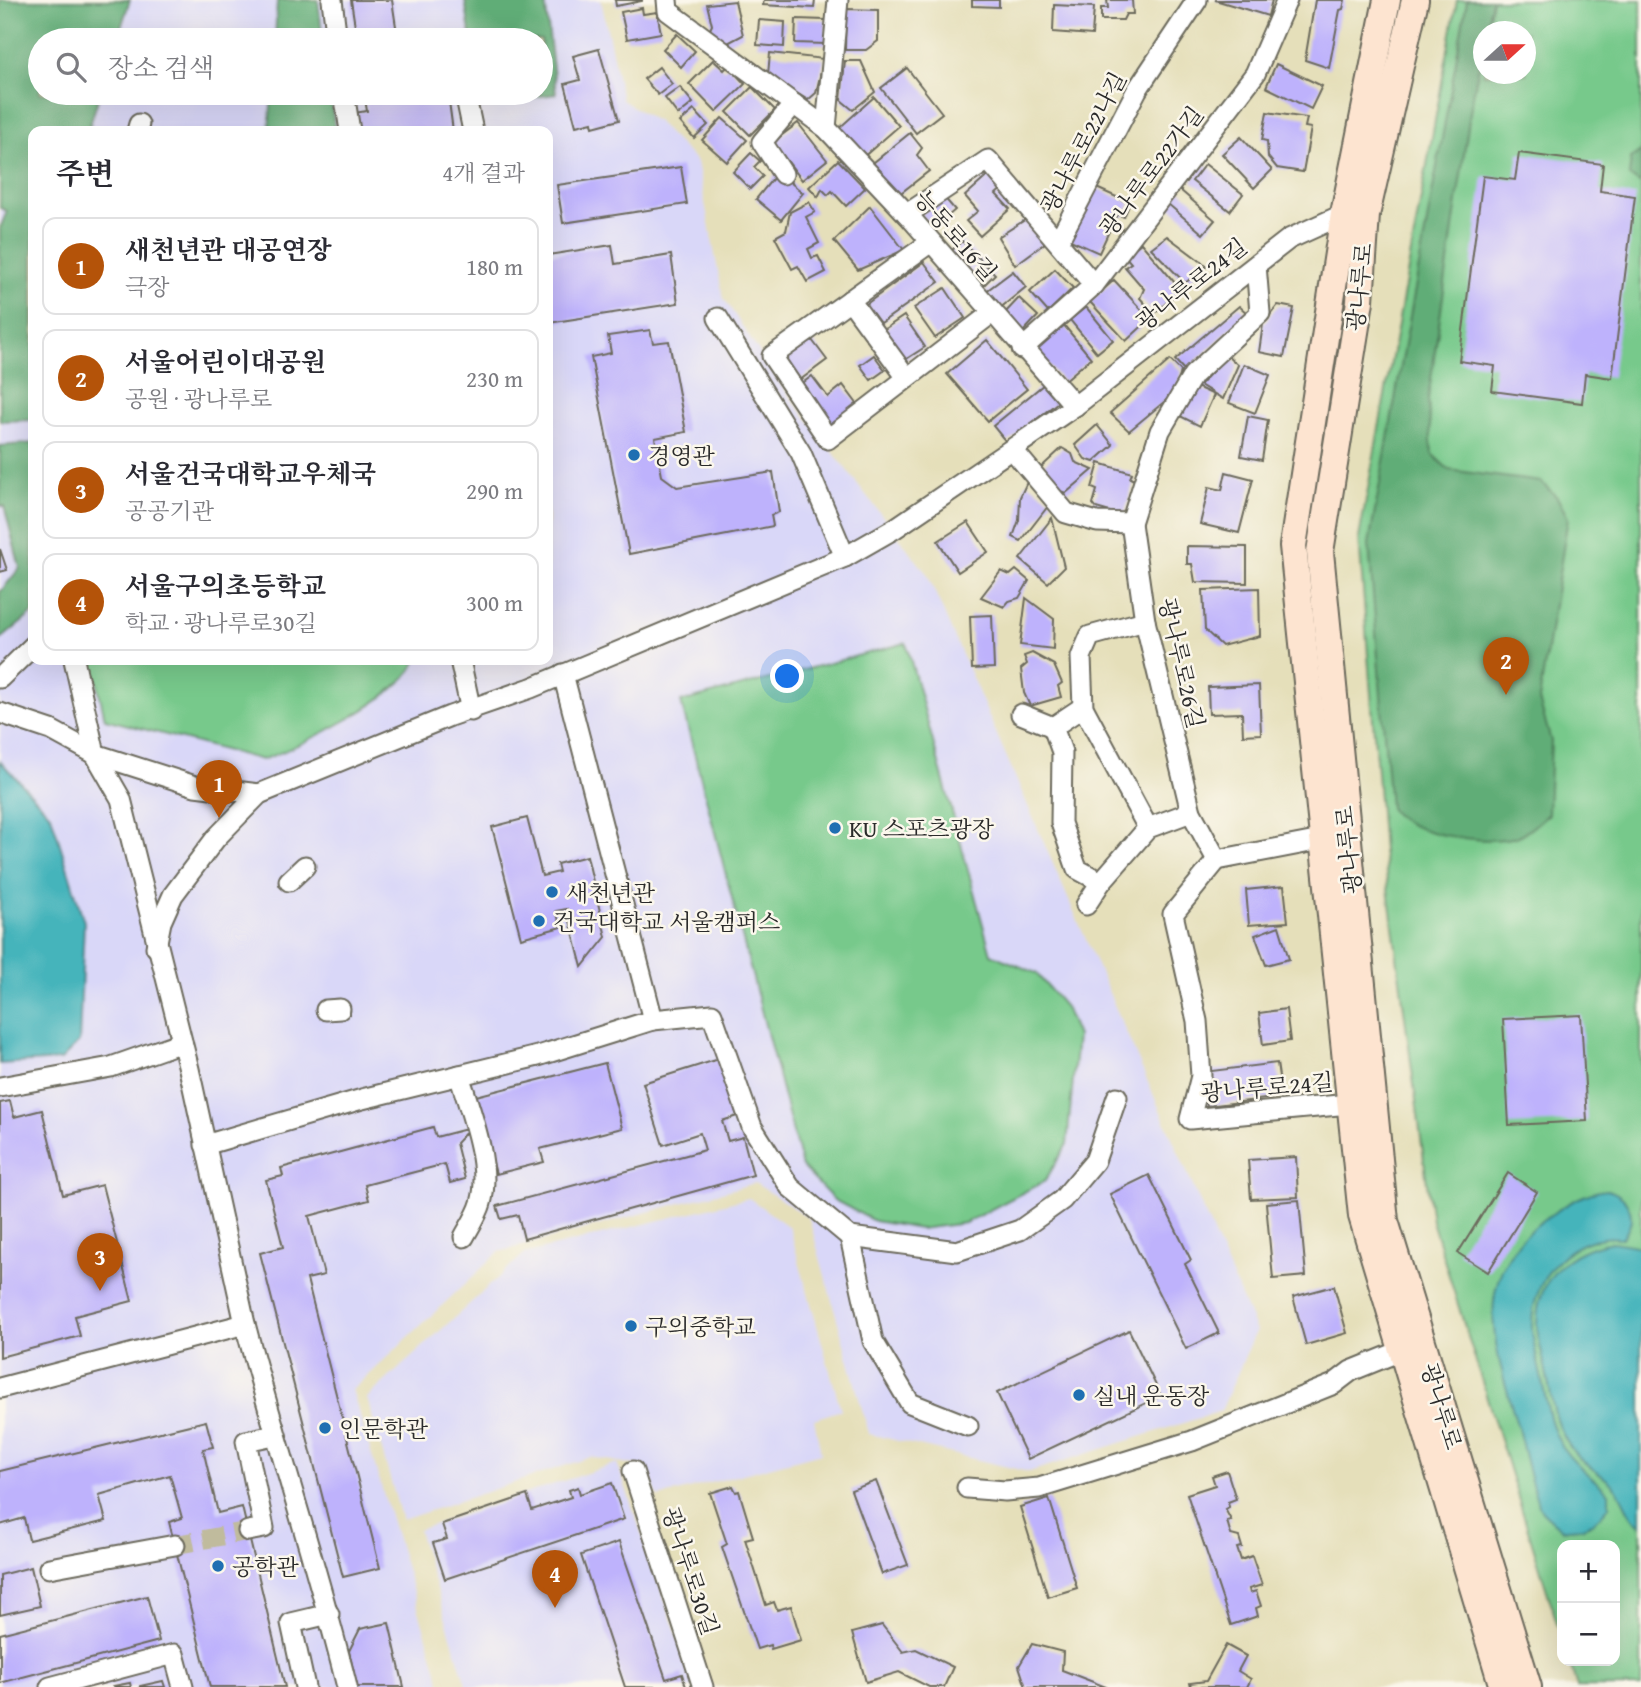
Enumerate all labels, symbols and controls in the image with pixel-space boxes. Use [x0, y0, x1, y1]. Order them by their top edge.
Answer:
north arrow [1473, 21, 1536, 84]
search box [28, 28, 553, 105]
icon: search [52, 48, 90, 86]
text: 장소 검색 [108, 48, 214, 87]
street label: 광나루로22나길 [1032, 66, 1134, 218]
street label: 광나루로22가길 [1091, 99, 1211, 243]
text: 주변 [56, 151, 114, 195]
text: 4개 결과 [442, 156, 525, 189]
street label: 능동로16길 [907, 182, 1005, 288]
text: 새천년관 대공연장 [125, 230, 332, 269]
street label: 광나루로24길 [1128, 230, 1254, 338]
street label: 광나루로 [1338, 241, 1380, 333]
text: 1 [75, 250, 87, 283]
text: 180 m [466, 250, 523, 283]
text: 극장 [125, 270, 169, 303]
text: 서울어린이대공원 [125, 342, 326, 381]
text: 2 [75, 362, 87, 395]
text: 230 m [466, 362, 523, 395]
text: 공원 · 광나루로 [125, 382, 272, 415]
place label: 경영관 [648, 439, 715, 472]
marker: 경영관 [626, 447, 642, 463]
text: 서울건국대학교우체국 [125, 454, 376, 493]
text: 3 [75, 474, 87, 507]
text: 290 m [466, 474, 523, 507]
text: 공공기관 [125, 494, 214, 527]
text: 서울구의초등학교 [125, 566, 326, 605]
text: 4 [75, 586, 87, 619]
text: 300 m [466, 586, 523, 619]
street label: 광나루로26길 [1151, 594, 1213, 732]
text: 학교 · 광나루로30길 [125, 606, 317, 639]
pin: 2 [1483, 637, 1529, 695]
your location [770, 659, 804, 693]
pin: 1 [196, 760, 242, 818]
street label: 광나루로 [1327, 804, 1369, 896]
place label: KU 스포츠광장 [849, 812, 995, 845]
marker: KU 스포츠광장 [827, 820, 843, 836]
place label: 새천년관 [566, 876, 656, 909]
marker: 새천년관 [544, 884, 560, 900]
place label: 건국대학교 서울캠퍼스 [553, 905, 780, 938]
marker: 건국대학교 서울캠퍼스 [531, 913, 547, 929]
street label: 광나루로24길 [1199, 1065, 1335, 1109]
pin: 3 [77, 1233, 123, 1291]
place label: 구의중학교 [645, 1310, 756, 1343]
marker: 구의중학교 [623, 1318, 639, 1334]
street label: 광나루로 [1413, 1359, 1471, 1453]
place label: 실내 운동장 [1093, 1379, 1210, 1412]
marker: 실내 운동장 [1071, 1387, 1087, 1403]
place label: 인문학관 [339, 1412, 429, 1445]
marker: 인문학관 [317, 1420, 333, 1436]
street label: 광나루로30길 [655, 1503, 727, 1639]
map controls [1557, 1540, 1620, 1666]
button: + [1557, 1540, 1620, 1603]
place label: 공학관 [232, 1550, 299, 1583]
pin: 4 [532, 1550, 578, 1608]
marker: 공학관 [210, 1558, 226, 1574]
button: − [1557, 1603, 1620, 1666]

